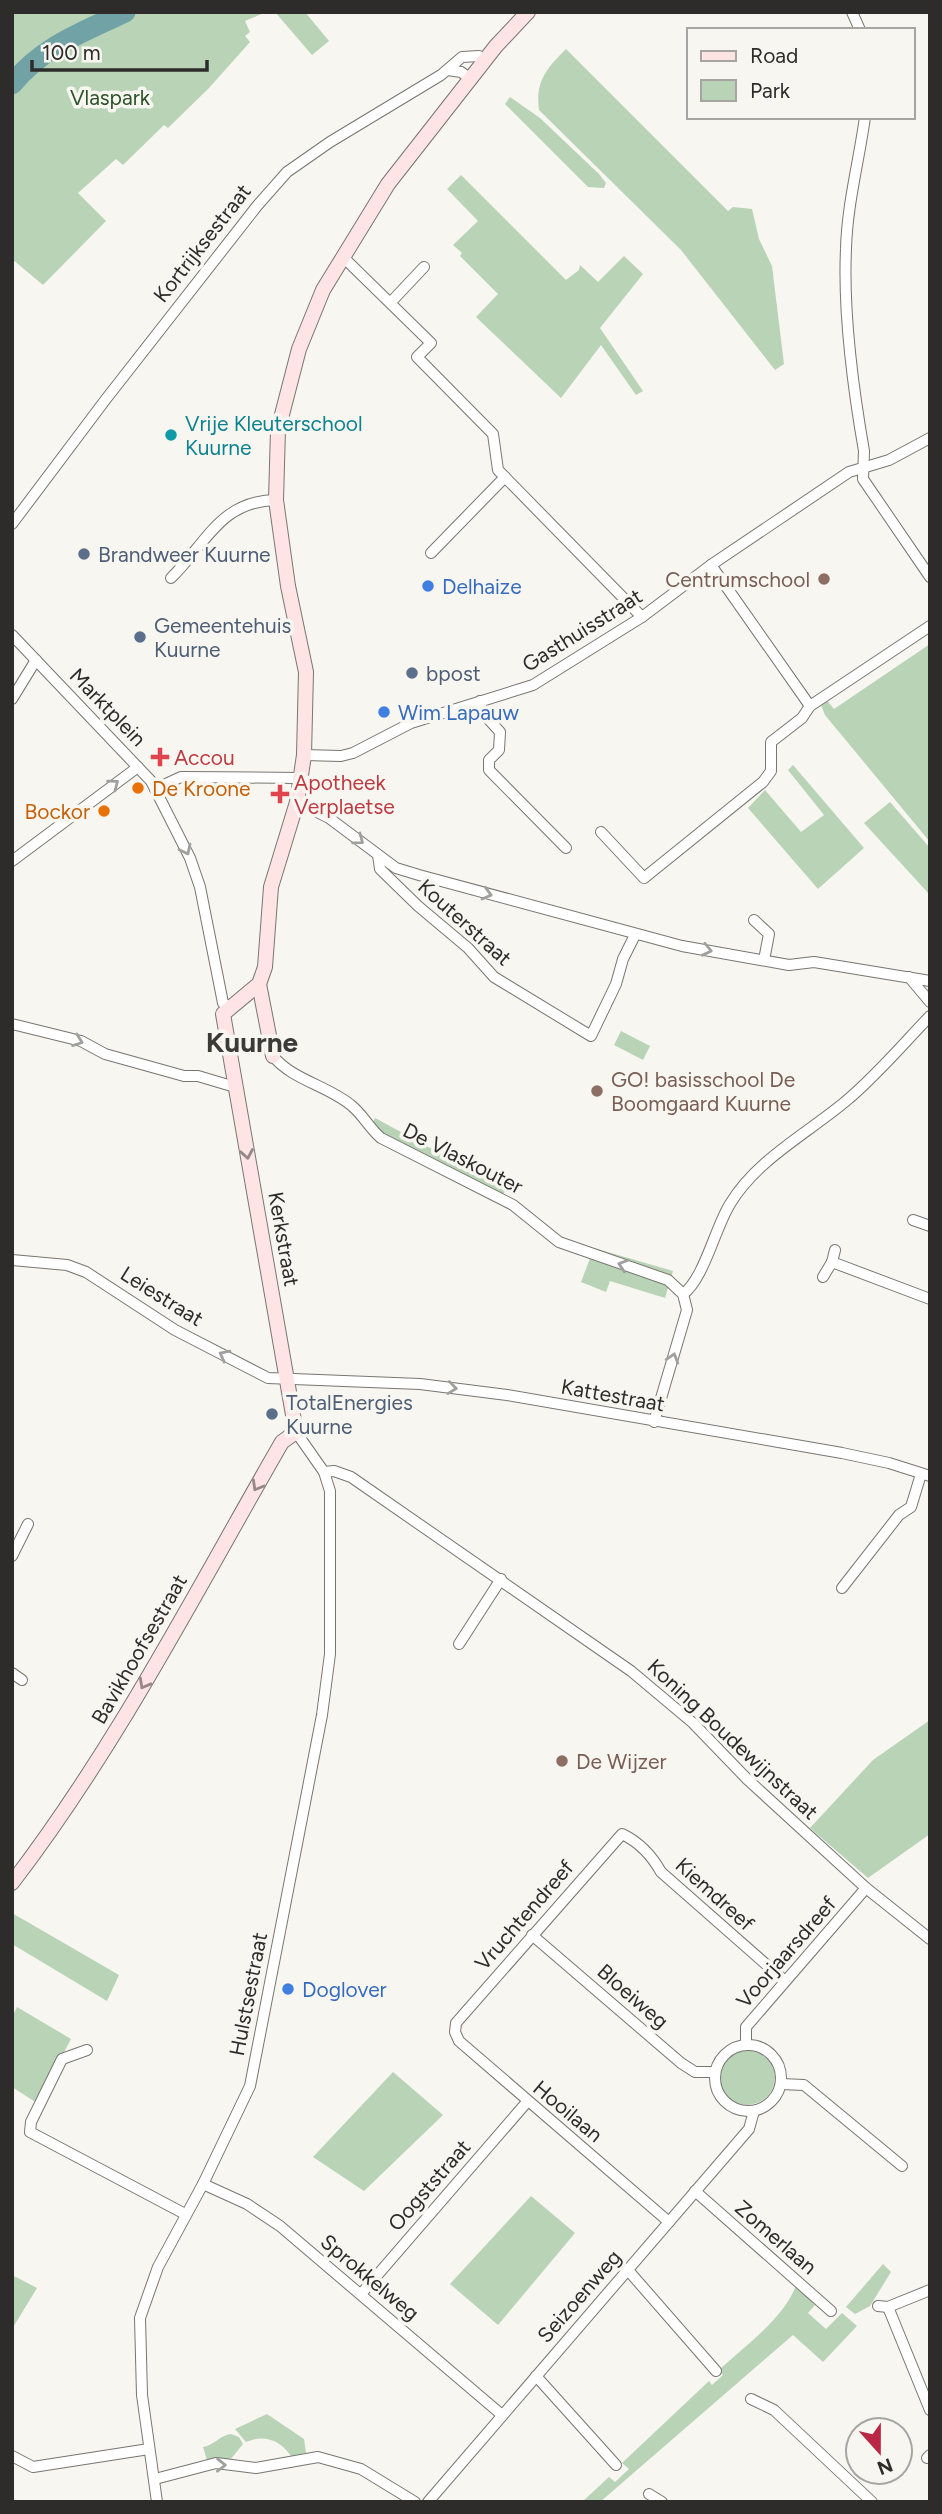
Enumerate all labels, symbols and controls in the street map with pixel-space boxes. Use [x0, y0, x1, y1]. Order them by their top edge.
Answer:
scale bar [32, 28, 206, 72]
legend [687, 28, 914, 119]
text: 100 m [42, 40, 101, 65]
text: Road [750, 43, 798, 68]
text: Park [750, 78, 791, 103]
park label: Vlaspark [70, 85, 151, 110]
street label: Kortrijksestraat [148, 179, 256, 307]
place label: Vrije Kleuterschool Kuurne [185, 411, 363, 460]
marker: Vrije Kleuterschool Kuurne [163, 427, 179, 443]
place label: Brandweer Kuurne [98, 542, 271, 567]
marker: Brandweer Kuurne [76, 546, 92, 562]
place label: Centrumschool [665, 567, 810, 592]
marker: Centrumschool [816, 571, 832, 587]
place label: Delhaize [442, 574, 522, 599]
marker: Delhaize [420, 578, 436, 594]
street label: Gasthuisstraat [517, 583, 647, 677]
place label: Gemeentehuis Kuurne [154, 613, 291, 662]
marker: Gemeentehuis Kuurne [132, 629, 148, 645]
place label: bpost [426, 661, 481, 686]
street label: Marktplein [65, 663, 151, 751]
marker: bpost [404, 665, 420, 681]
place label: Wim Lapauw [398, 700, 520, 725]
marker: Wim Lapauw [376, 704, 392, 720]
place label: Accou [174, 745, 235, 770]
marker: Accou [152, 749, 168, 765]
place label: Apotheek Verplaetse [294, 770, 395, 819]
place label: De Kroone [152, 776, 251, 801]
one-way arrow [106, 780, 118, 792]
marker: De Kroone [130, 780, 146, 796]
marker: Apotheek Verplaetse [272, 786, 288, 802]
place label: Bockor [24, 799, 90, 824]
marker: Bockor [96, 803, 112, 819]
one-way arrow [351, 832, 363, 844]
one-way arrow [178, 843, 192, 855]
street label: Kouterstraat [413, 874, 517, 971]
one-way arrow [481, 885, 493, 900]
one-way arrow [701, 941, 713, 956]
district label: Kuurne [206, 1025, 298, 1059]
one-way arrow [71, 1033, 83, 1047]
place label: GO! basisschool De Boomgaard Kuurne [611, 1067, 795, 1116]
marker: GO! basisschool De Boomgaard Kuurne [589, 1083, 605, 1099]
street label: De Vlaskouter [399, 1117, 527, 1199]
one-way arrow [239, 1148, 254, 1160]
street label: Kerkstraat [263, 1190, 305, 1288]
one-way arrow [617, 1259, 629, 1273]
street label: Leiestraat [116, 1261, 208, 1331]
one-way arrow [219, 1349, 231, 1363]
one-way arrow [665, 1352, 680, 1364]
street label: Kattestraat [559, 1374, 667, 1416]
one-way arrow [446, 1381, 458, 1396]
place label: TotalEnergies Kuurne [286, 1390, 413, 1439]
marker: TotalEnergies Kuurne [264, 1406, 280, 1422]
one-way arrow [252, 1479, 265, 1492]
street label: Bavikhoofsestraat [86, 1570, 192, 1728]
street label: Koning Boudewijnstraat [643, 1654, 823, 1824]
one-way arrow [139, 1676, 152, 1689]
place label: De Wijzer [576, 1749, 667, 1774]
marker: De Wijzer [554, 1753, 570, 1769]
street label: Kiemdreef [671, 1852, 760, 1936]
street label: Vruchtendreef [469, 1855, 579, 1975]
street label: Voorjaarsdreef [731, 1891, 841, 2013]
street label: Hulstsestraat [224, 1930, 272, 2058]
street label: Bloeiweg [592, 1958, 674, 2034]
place label: Doglover [302, 1977, 387, 2002]
marker: Doglover [280, 1981, 296, 1997]
street label: Hooilaan [528, 2075, 608, 2147]
street label: Oogststraat [383, 2134, 475, 2236]
street label: Zomerlaan [730, 2195, 822, 2279]
street label: Sprokkelweg [316, 2229, 424, 2325]
street label: Seizoenweg [532, 2244, 626, 2348]
north arrow [844, 2416, 914, 2486]
text: N [874, 2453, 896, 2480]
one-way arrow [216, 2457, 227, 2473]

